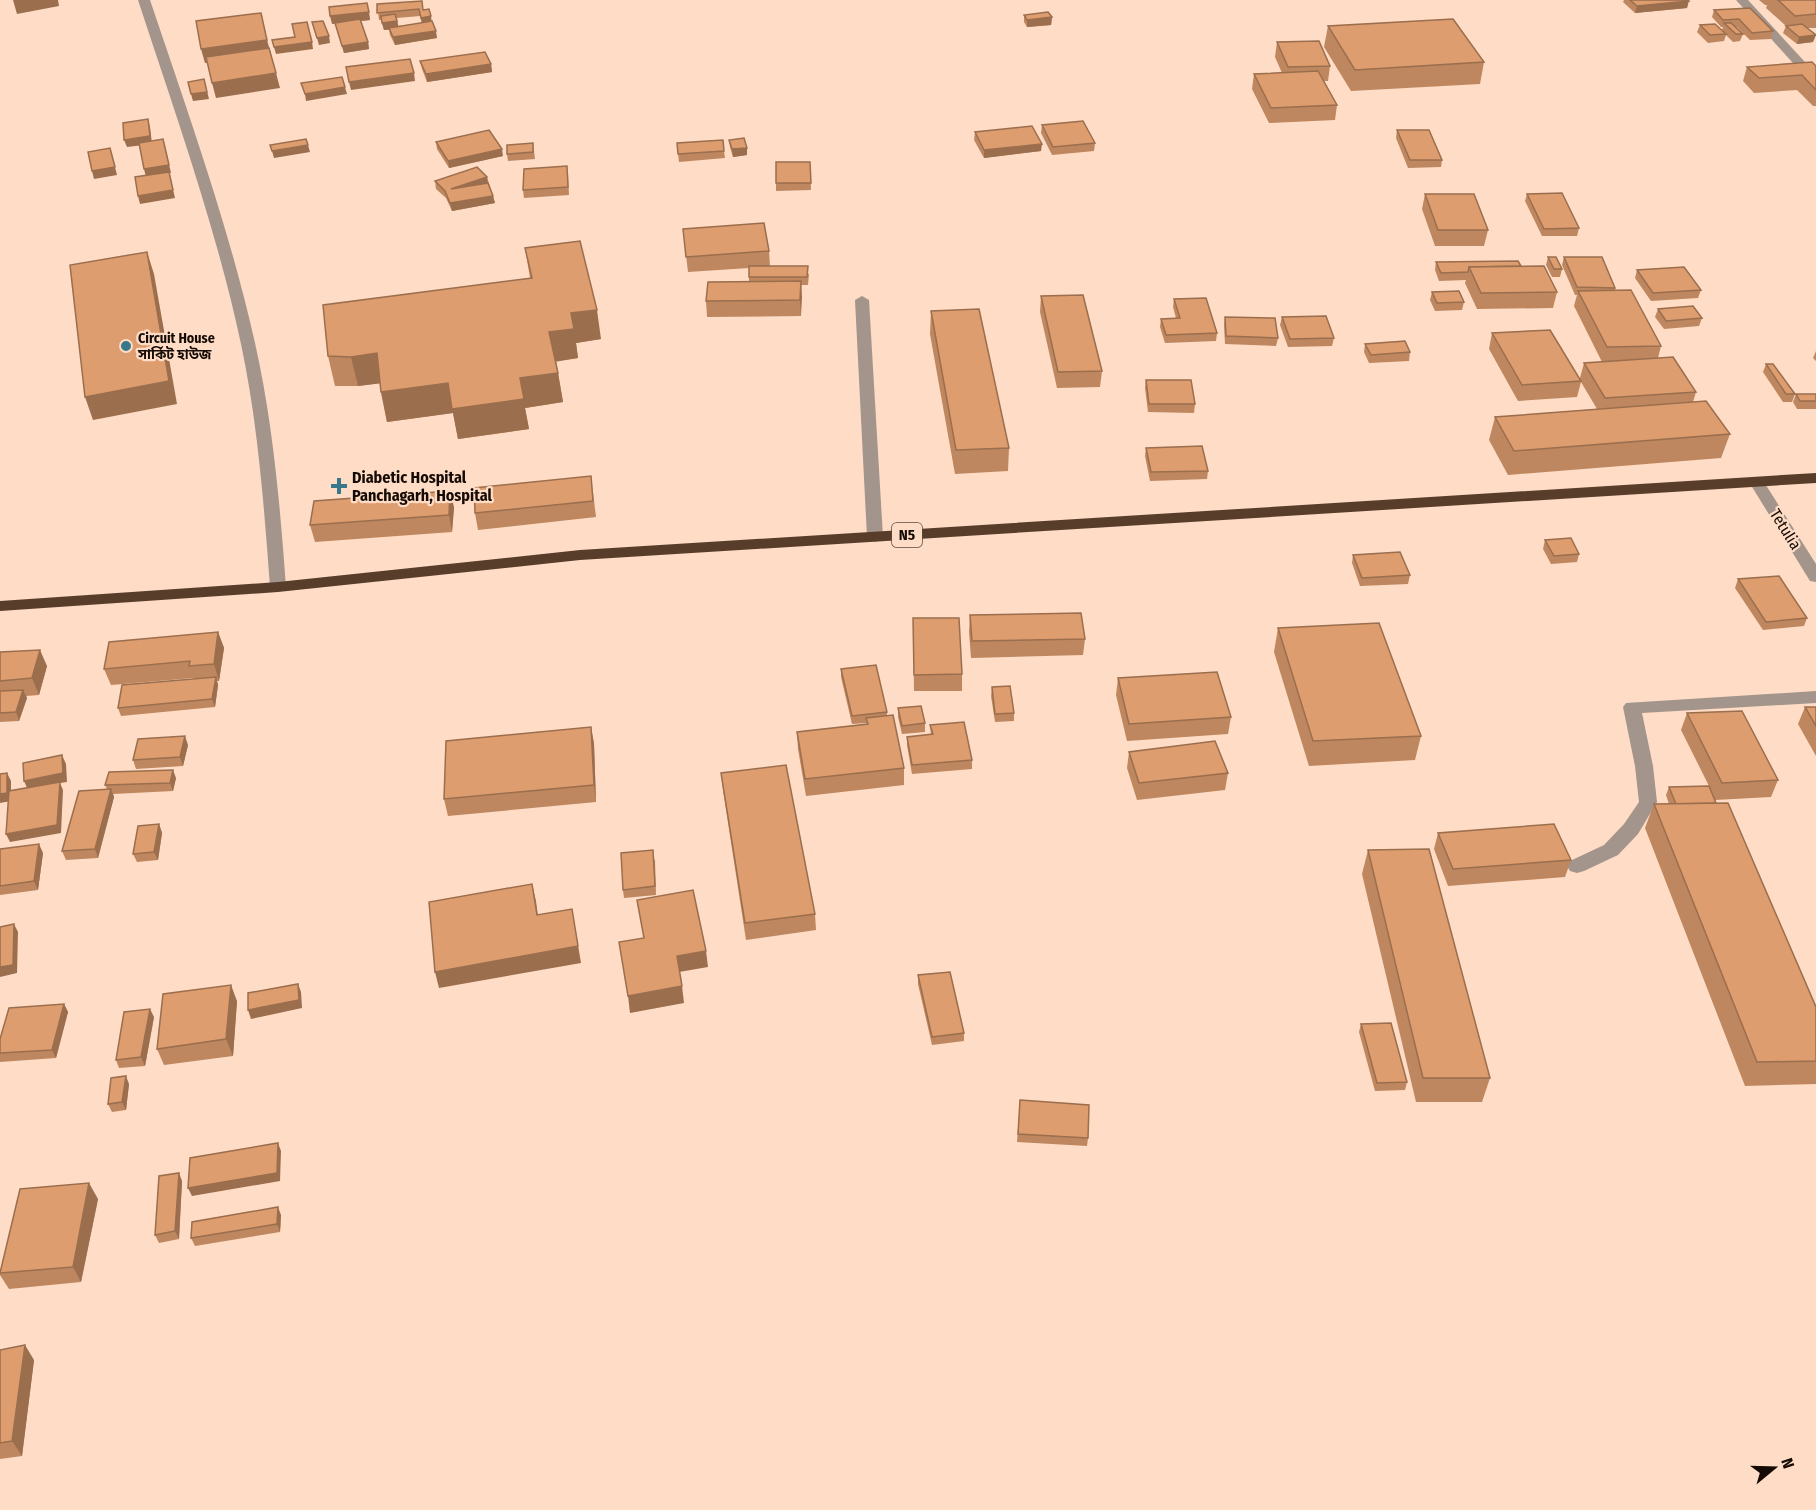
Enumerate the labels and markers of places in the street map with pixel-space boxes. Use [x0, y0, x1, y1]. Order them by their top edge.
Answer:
place label: Circuit House সার্কিট হাউজ [137, 330, 215, 363]
marker: Circuit House সার্কিট হাউজ [119, 339, 133, 353]
place label: Diabetic Hospital Panchagarh, Hospital [352, 468, 492, 505]
marker: Diabetic Hospital Panchagarh, Hospital [330, 477, 348, 495]

